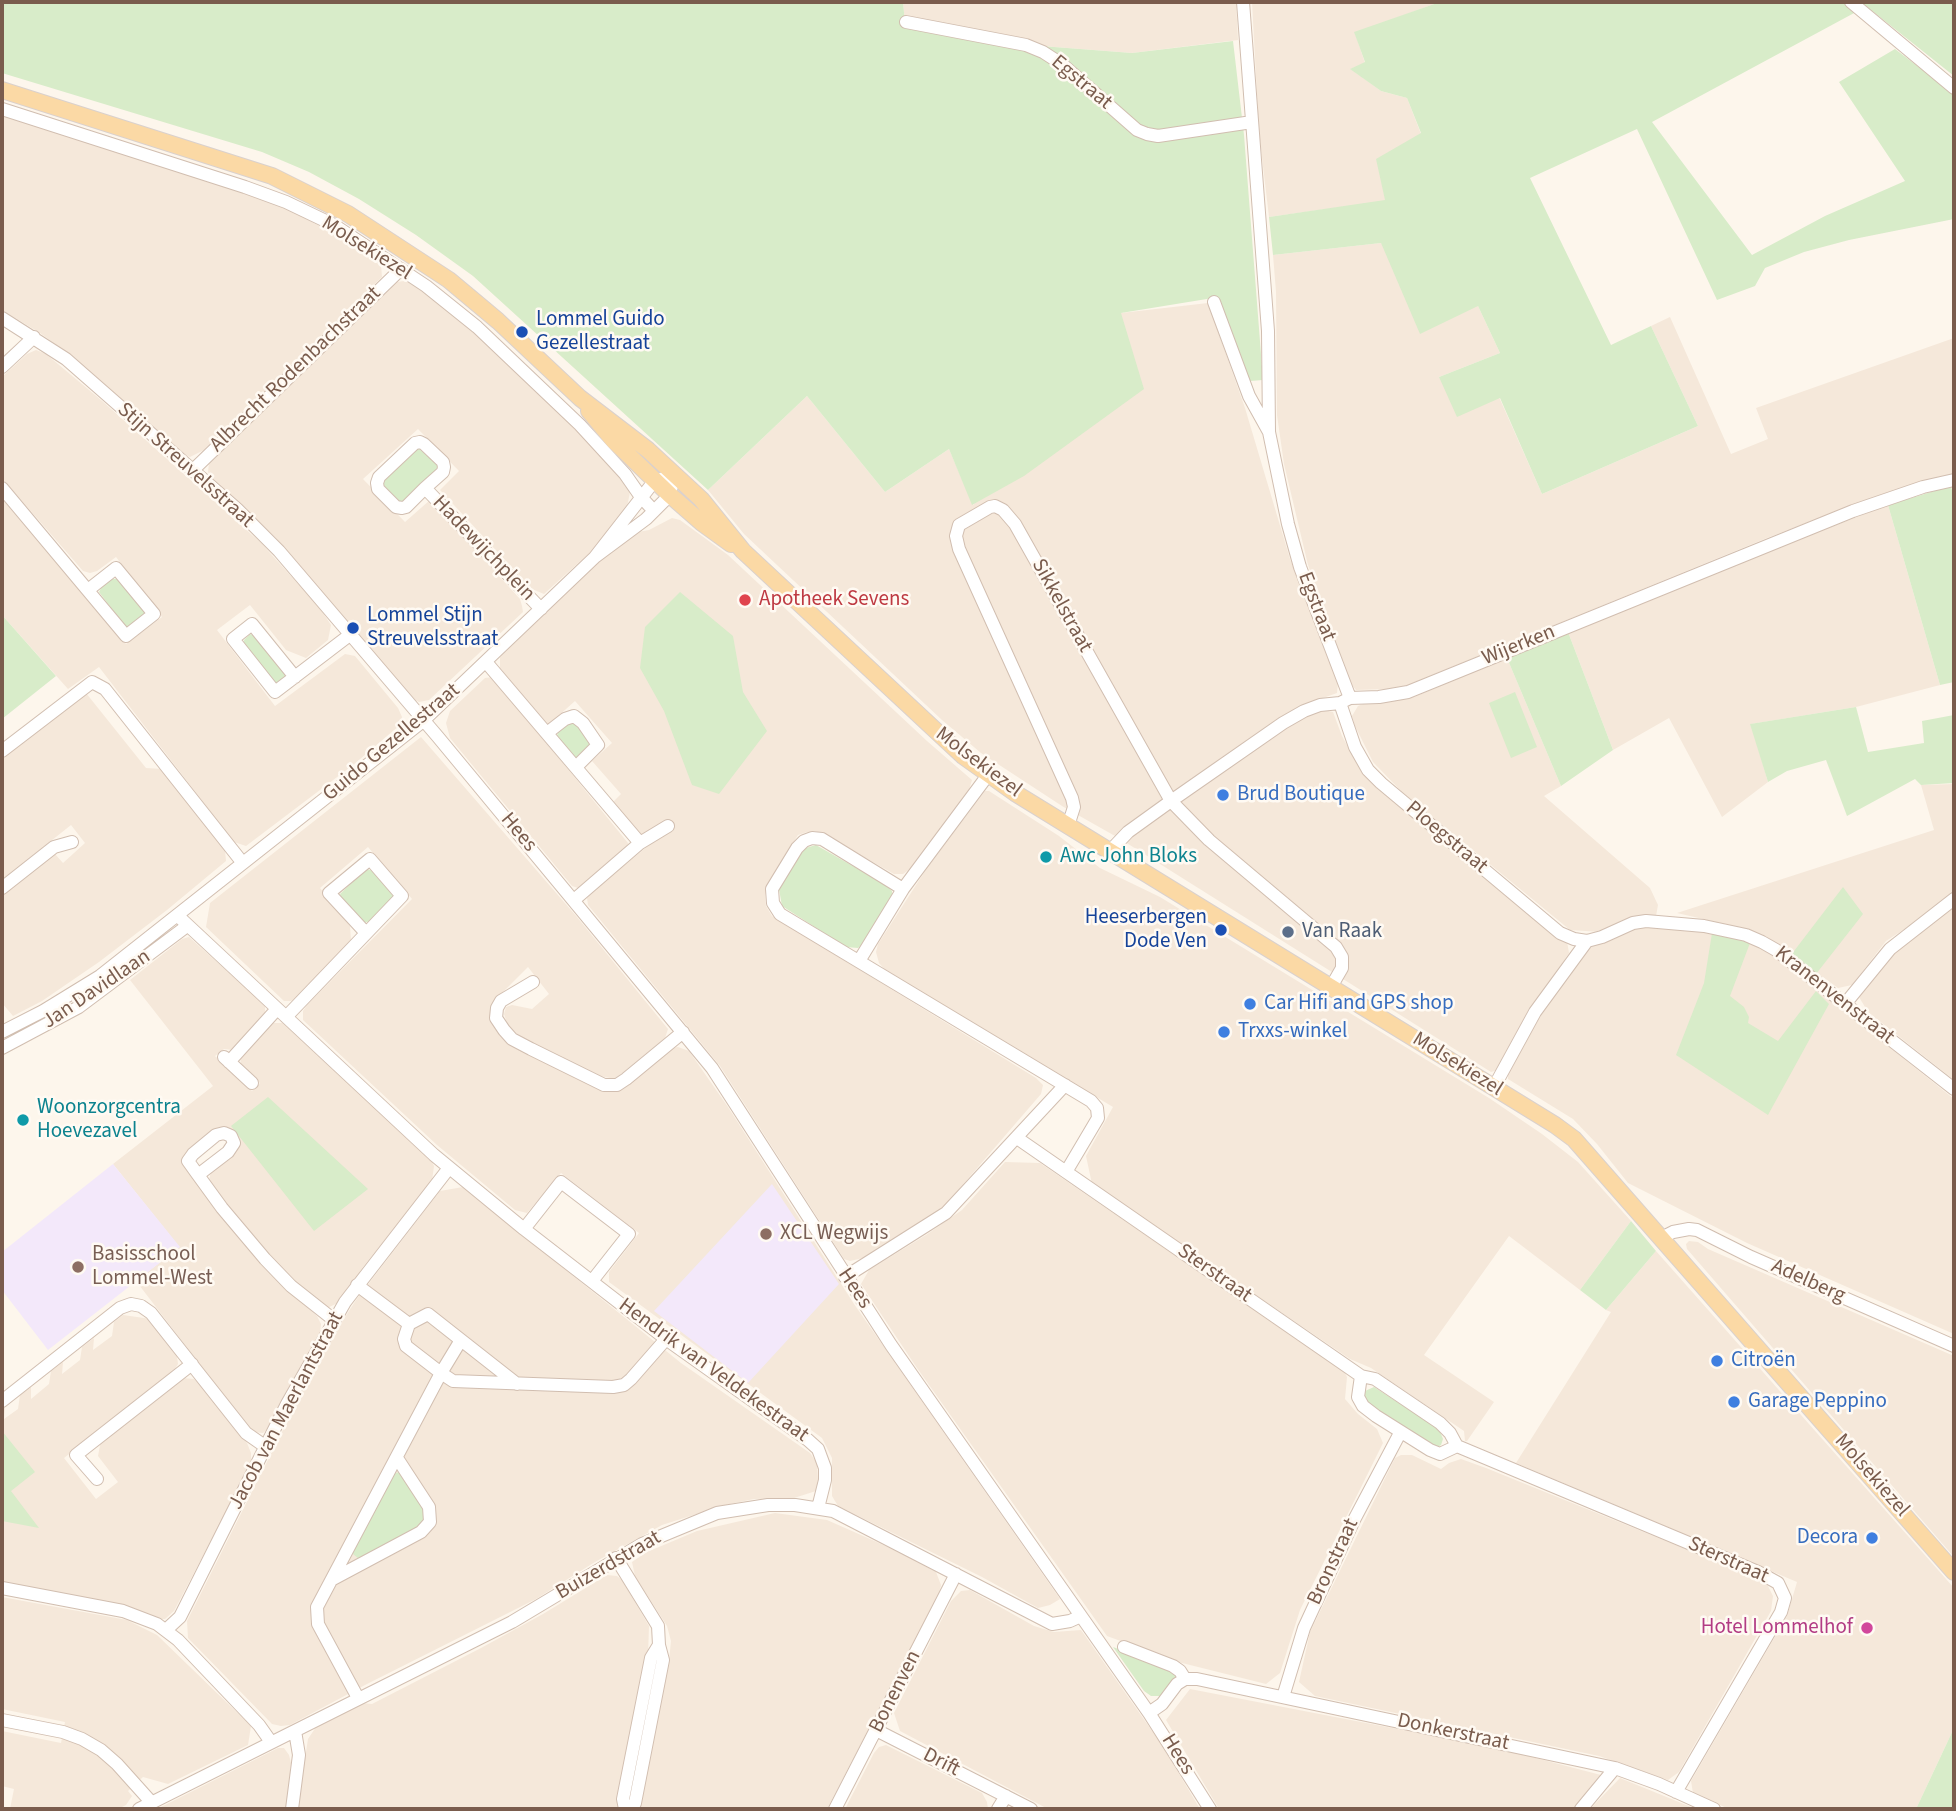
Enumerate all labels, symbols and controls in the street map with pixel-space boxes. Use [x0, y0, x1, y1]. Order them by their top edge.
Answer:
street label: Egstraat [1045, 50, 1117, 116]
street label: Molsekiezel [316, 211, 416, 287]
street label: Albrecht Rodenbachstraat [205, 282, 387, 458]
place label: Lommel Guido Gezellestraat [536, 307, 665, 357]
marker: Lommel Guido Gezellestraat [514, 324, 530, 340]
street label: Stijn Streuvelsstraat [111, 398, 259, 534]
street label: Hadewijchplein [426, 491, 540, 607]
street label: Sikkelstraat [1025, 555, 1097, 657]
street label: Egstraat [1291, 569, 1341, 645]
place label: Apotheek Sevens [759, 587, 909, 613]
marker: Apotheek Sevens [737, 592, 753, 608]
place label: Lommel Stijn Streuvelsstraat [367, 603, 498, 653]
marker: Lommel Stijn Streuvelsstraat [345, 620, 361, 636]
street label: Wijerken [1479, 620, 1559, 672]
street label: Guido Gezellestraat [319, 678, 465, 808]
street label: Molsekiezel [930, 722, 1026, 804]
place label: Brud Boutique [1237, 782, 1365, 808]
marker: Brud Boutique [1215, 787, 1231, 803]
street label: Ploegstraat [1400, 796, 1492, 880]
street label: Hees [494, 808, 542, 858]
place label: Awc John Bloks [1060, 844, 1197, 870]
marker: Awc John Bloks [1038, 849, 1054, 865]
place label: Heeserbergen Dode Ven [1085, 905, 1207, 955]
place label: Van Raak [1302, 919, 1382, 945]
marker: Heeserbergen Dode Ven [1213, 922, 1229, 938]
marker: Van Raak [1280, 924, 1296, 940]
street label: Kranenvenstraat [1769, 941, 1899, 1051]
street label: Jan Davidlaan [38, 945, 156, 1035]
place label: Car Hifi and GPS shop [1264, 991, 1454, 1017]
marker: Car Hifi and GPS shop [1242, 996, 1258, 1012]
place label: Trxxs-winkel [1238, 1019, 1347, 1045]
marker: Trxxs-winkel [1216, 1024, 1232, 1040]
street label: Molsekiezel [1407, 1027, 1507, 1103]
place label: Woonzorgcentra Hoevezavel [37, 1095, 181, 1145]
marker: Woonzorgcentra Hoevezavel [15, 1112, 31, 1128]
place label: XCL Wegwijs [780, 1221, 888, 1247]
marker: XCL Wegwijs [758, 1226, 774, 1242]
street label: Sterstraat [1172, 1239, 1256, 1309]
place label: Basisschool Lommel-West [92, 1242, 213, 1292]
street label: Adelberg [1767, 1255, 1849, 1309]
marker: Basisschool Lommel-West [70, 1259, 86, 1275]
street label: Hees [831, 1264, 877, 1314]
street label: Hendrik van Veldekestraat [613, 1294, 813, 1448]
street label: Jacob van Maerlantstraat [224, 1308, 350, 1514]
place label: Citroën [1731, 1348, 1796, 1374]
marker: Citroën [1709, 1353, 1725, 1369]
place label: Garage Peppino [1748, 1389, 1887, 1415]
marker: Garage Peppino [1726, 1394, 1742, 1410]
street label: Molsekiezel [1828, 1429, 1914, 1523]
street label: Bronstraat [1303, 1515, 1365, 1609]
place label: Decora [1797, 1525, 1858, 1551]
street label: Buizerdstraat [552, 1526, 666, 1606]
marker: Decora [1864, 1530, 1880, 1546]
street label: Sterstraat [1684, 1532, 1772, 1590]
place label: Hotel Lommelhof [1701, 1615, 1853, 1641]
marker: Hotel Lommelhof [1859, 1620, 1875, 1636]
street label: Bonenven [865, 1647, 927, 1737]
street label: Donkerstraat [1395, 1709, 1511, 1757]
street label: Hees [1155, 1730, 1199, 1780]
street label: Drift [918, 1743, 964, 1783]

